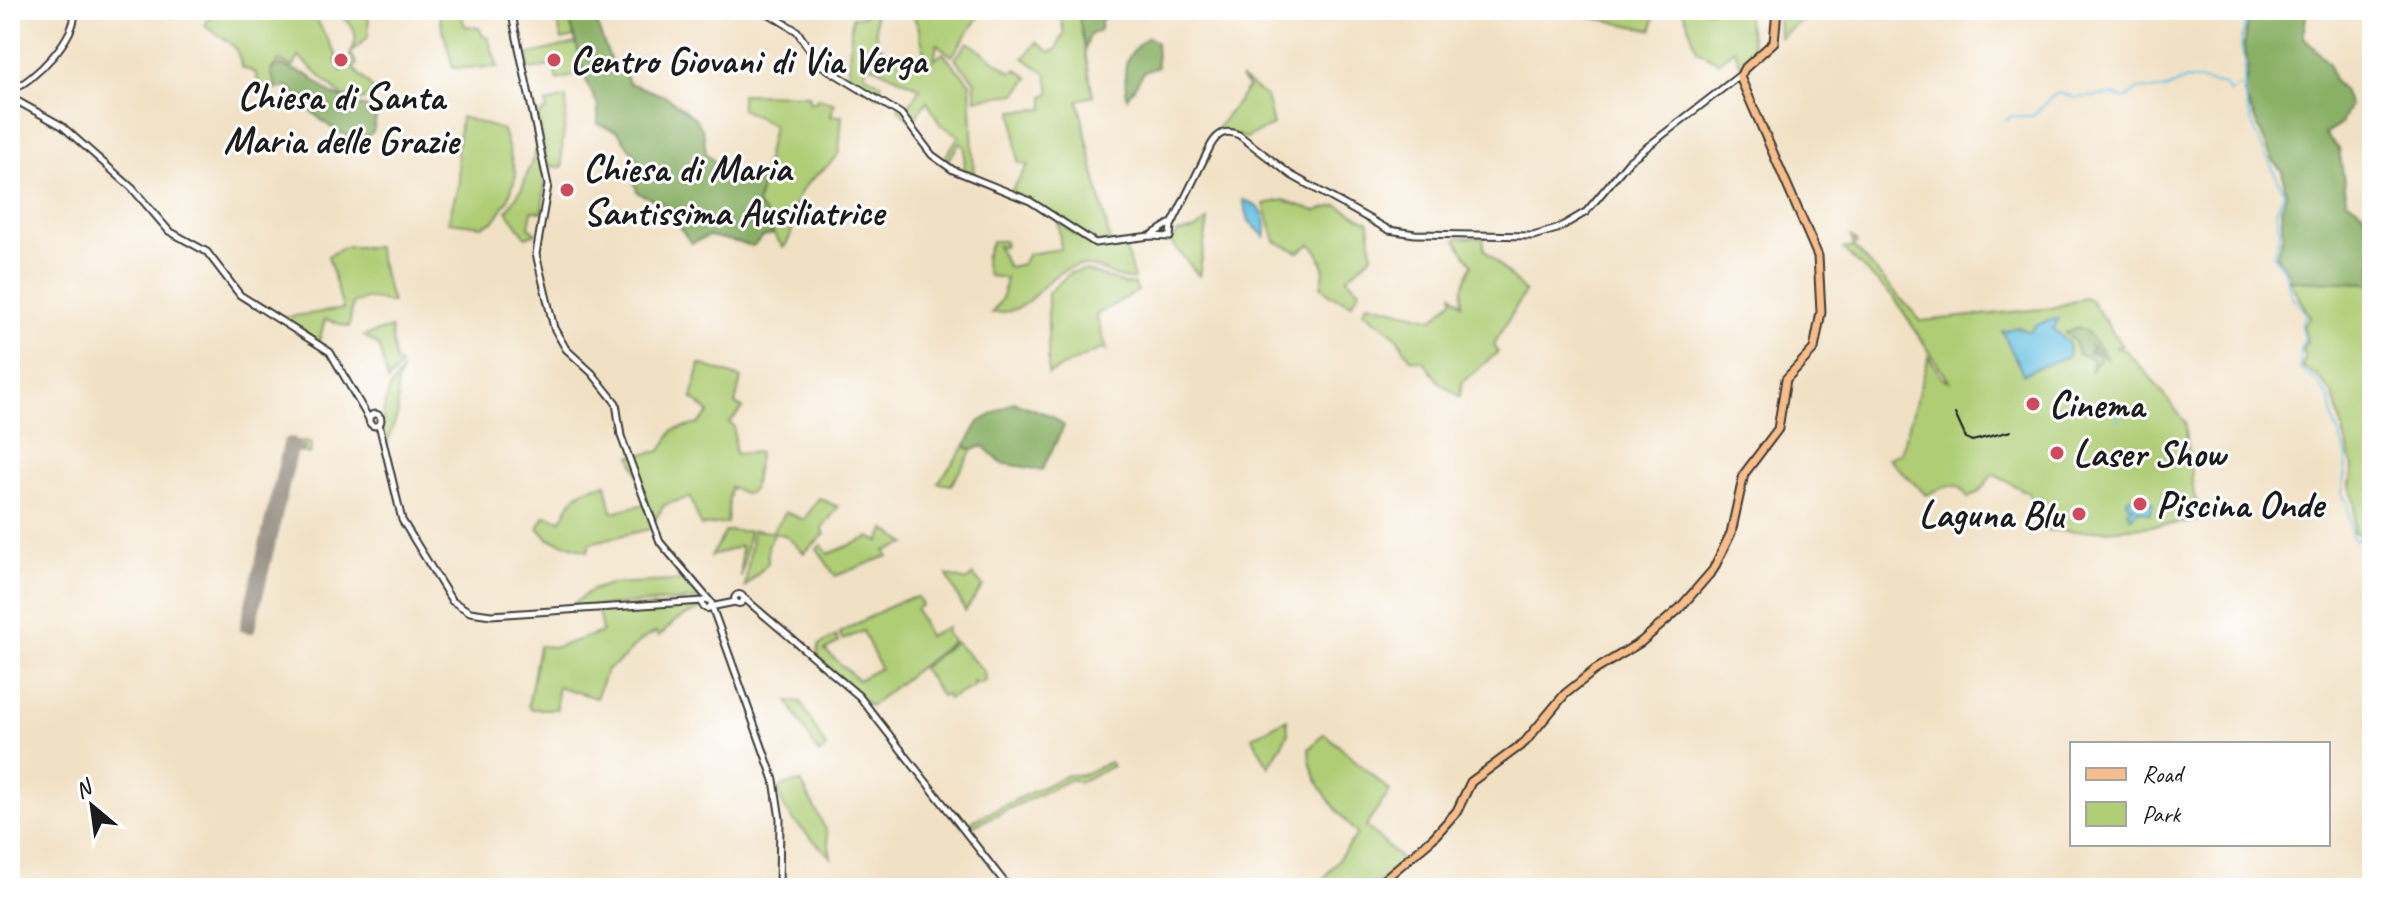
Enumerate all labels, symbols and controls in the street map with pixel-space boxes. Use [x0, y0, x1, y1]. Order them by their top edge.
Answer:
place label: Centro Giovani di Via Verga [570, 37, 930, 84]
marker: Chiesa di Santa Maria delle Grazie [332, 51, 350, 69]
marker: Centro Giovani di Via Verga [545, 51, 563, 69]
place label: Chiesa di Santa Maria delle Grazie [224, 73, 462, 164]
place label: Chiesa di Maria Santissima Ausiliatrice [583, 145, 887, 236]
marker: Chiesa di Maria Santissima Ausiliatrice [558, 181, 576, 199]
place label: Cinema [2049, 381, 2147, 428]
marker: Cinema [2024, 395, 2042, 413]
place label: Laser Show [2073, 430, 2228, 477]
marker: Laser Show [2048, 444, 2066, 462]
place label: Piscina Onde [2156, 481, 2327, 528]
place label: Laguna Blu [1919, 491, 2066, 538]
marker: Piscina Onde [2131, 495, 2149, 513]
marker: Laguna Blu [2070, 505, 2088, 523]
legend [2070, 742, 2330, 846]
text: Road [2142, 759, 2186, 789]
north arrow [52, 766, 132, 846]
text: N [70, 772, 98, 805]
text: Park [2142, 799, 2182, 829]

